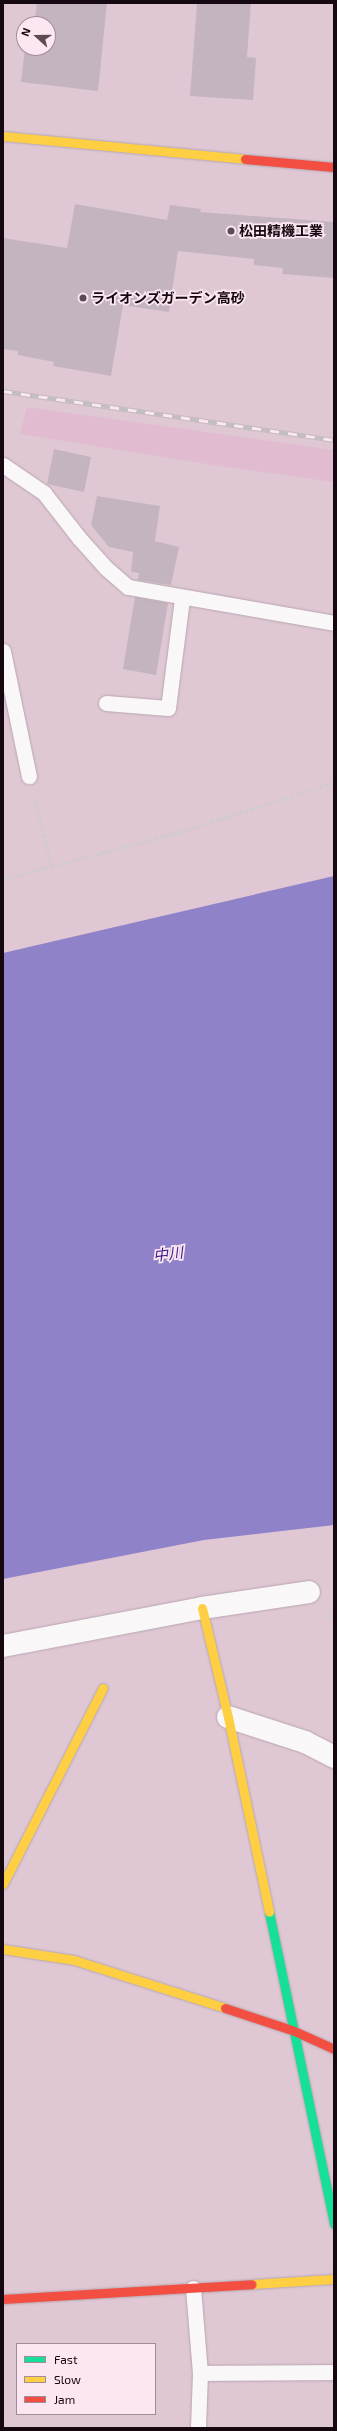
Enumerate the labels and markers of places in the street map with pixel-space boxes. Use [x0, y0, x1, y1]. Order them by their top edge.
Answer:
place label: 松田精機工業 [239, 223, 323, 239]
marker: 松田精機工業 [226, 226, 236, 236]
place label: ライオンズガーデン高砂 [91, 290, 245, 306]
marker: ライオンズガーデン高砂 [78, 293, 88, 303]

